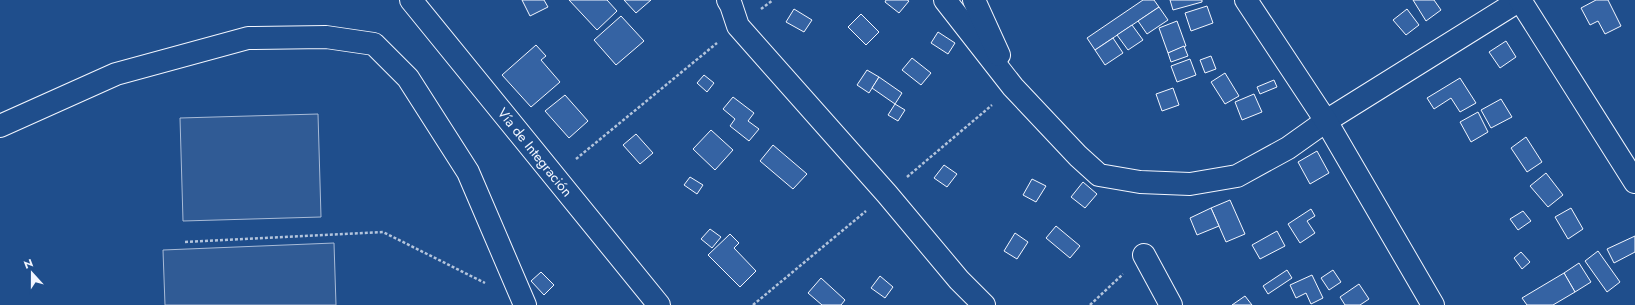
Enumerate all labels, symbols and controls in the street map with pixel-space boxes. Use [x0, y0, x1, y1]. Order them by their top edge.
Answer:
street label: Vía de Integración [493, 103, 577, 201]
north arrow [12, 253, 52, 293]
text: N [21, 255, 35, 273]

